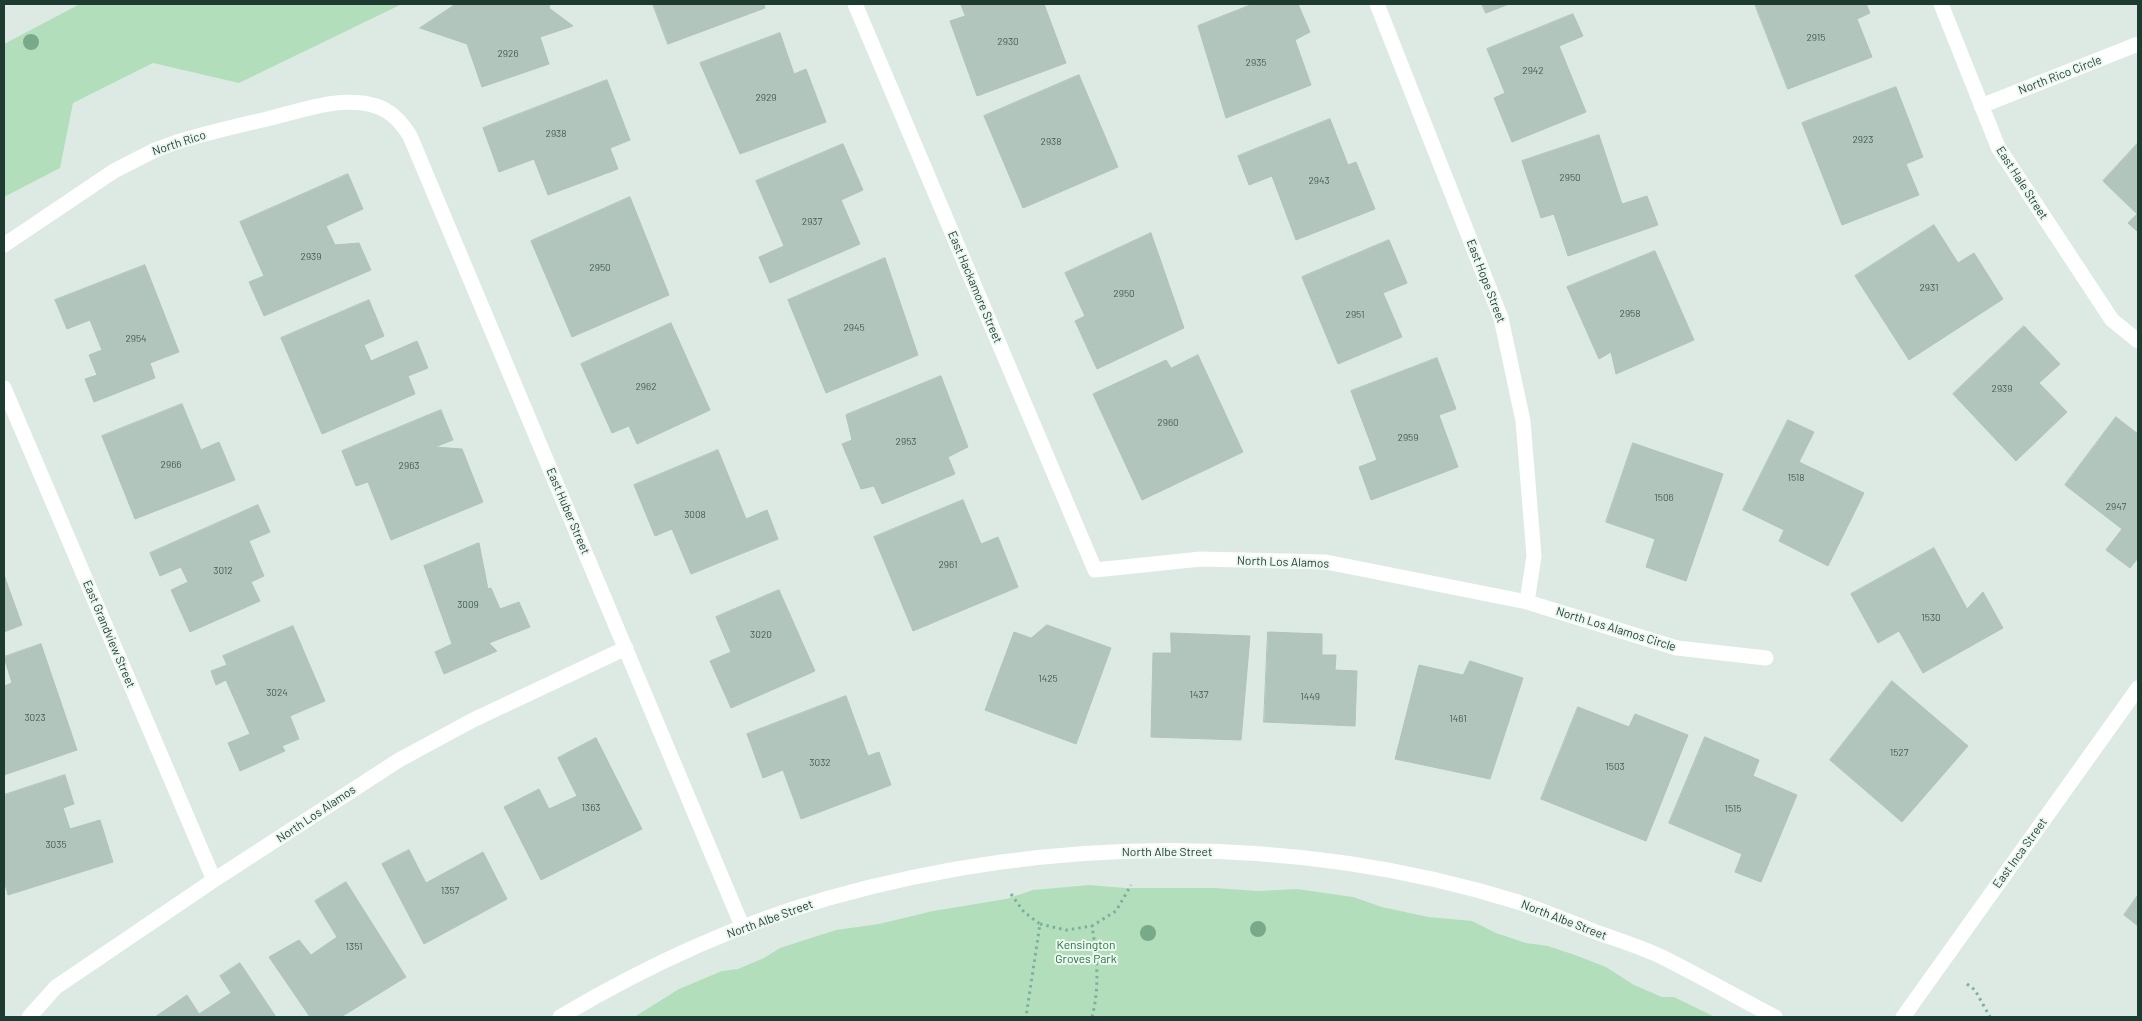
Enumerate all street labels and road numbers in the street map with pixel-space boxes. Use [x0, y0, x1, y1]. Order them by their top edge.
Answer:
street label: North Rico Circle [2016, 53, 2104, 97]
street label: North Rico [150, 128, 208, 158]
street label: East Hale Street [1993, 144, 2051, 222]
street label: East Hackamore Street [945, 229, 1005, 345]
street label: East Hope Street [1463, 237, 1509, 325]
street label: East Huber Street [543, 466, 593, 556]
street label: North Los Alamos [1237, 553, 1329, 571]
street label: East Grandview Street [80, 578, 138, 690]
street label: North Los Alamos Circle [1554, 604, 1678, 654]
street label: North Los Alamos [274, 782, 358, 846]
street label: East Inca Street [1990, 815, 2050, 891]
street label: North Albe Street [1122, 845, 1212, 859]
street label: North Albe Street [725, 897, 815, 941]
street label: North Albe Street [1519, 897, 1609, 943]

